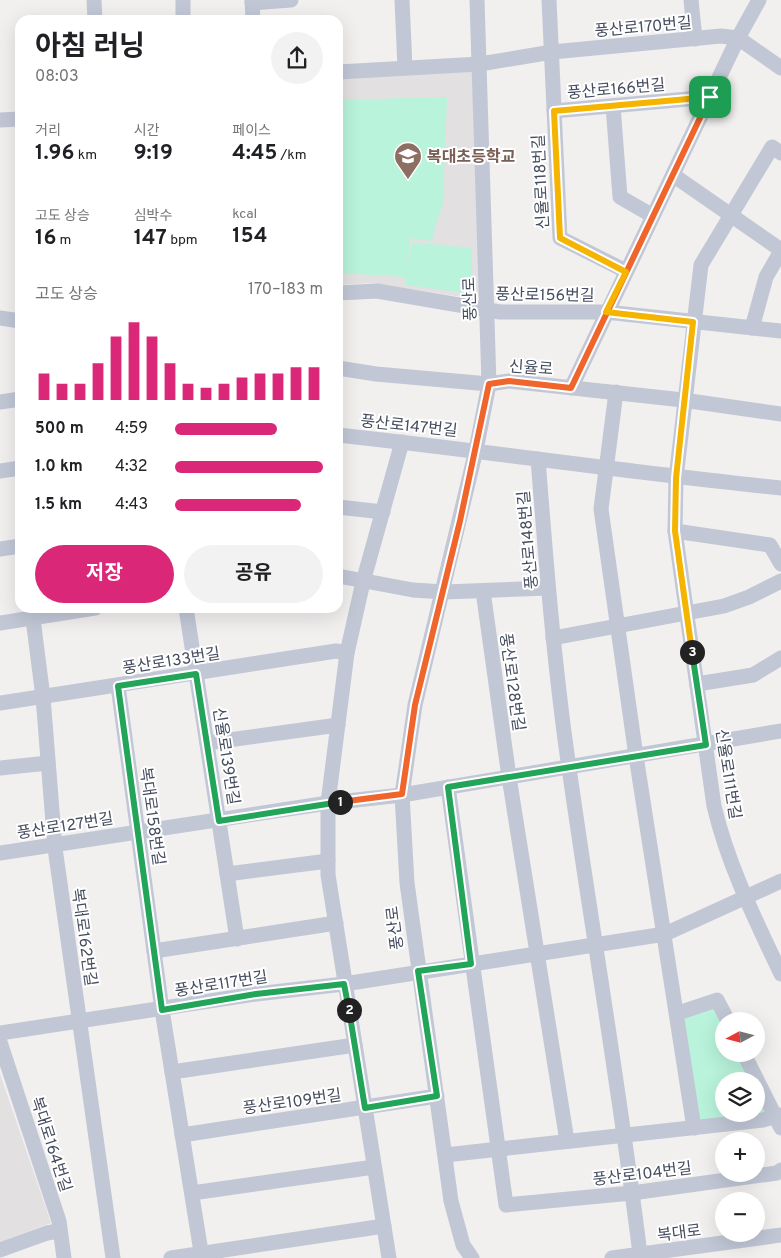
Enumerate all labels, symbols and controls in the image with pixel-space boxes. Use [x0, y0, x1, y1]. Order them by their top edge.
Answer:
street label: 풍산로170번길 [594, 14, 693, 42]
text: 아침 러닝 [35, 30, 145, 66]
button: share [271, 32, 323, 84]
text: 08:03 [35, 67, 79, 87]
street label: 풍산로166번길 [566, 76, 666, 104]
pin [689, 76, 731, 118]
icon: arrive [696, 83, 724, 111]
text: 거리 [35, 123, 61, 140]
text: 시간 [134, 123, 159, 140]
text: 페이스 [232, 123, 271, 140]
street label: 신율로118번길 [530, 134, 554, 230]
text: 1.96 [35, 140, 74, 167]
text: 9:19 [134, 140, 173, 167]
text: 4:45 [232, 140, 277, 167]
school or university icon: 복대초등학교 [393, 141, 423, 180]
text: km [74, 147, 97, 164]
text: /km [277, 147, 307, 164]
place label: 복대초등학교 [427, 147, 516, 168]
text: kcal [232, 206, 257, 223]
text: 고도 상승 [35, 208, 90, 225]
text: 심박수 [134, 208, 172, 225]
text: 154 [232, 223, 267, 250]
text: 16 [35, 225, 56, 252]
text: 147 [134, 225, 167, 252]
text: m [56, 232, 71, 249]
text: bpm [167, 232, 198, 249]
street label: 풍산로 [460, 276, 482, 321]
text: 170–183 m [248, 280, 323, 300]
text: 고도 상승 [35, 285, 98, 305]
street label: 풍산로156번길 [495, 285, 595, 307]
street label: 신율로 [508, 357, 554, 381]
street label: 풍산로147번길 [359, 412, 458, 442]
text: 500 m [35, 419, 84, 439]
text: 4:59 [115, 419, 148, 439]
text: 1.0 km [35, 457, 83, 477]
text: 4:32 [115, 457, 148, 477]
street label: 풍산로148번길 [515, 490, 543, 590]
text: 1.5 km [35, 495, 82, 515]
text: 4:43 [115, 495, 148, 515]
button: 저장 [35, 545, 174, 603]
button: 공유 [184, 545, 323, 603]
street label: 풍산로128번길 [494, 632, 528, 733]
pin: 3 [680, 640, 704, 664]
street label: 풍산로133번길 [121, 644, 222, 680]
text: 3 [688, 644, 697, 661]
street label: 신율로139번길 [207, 706, 243, 806]
street label: 신율로111번길 [710, 728, 744, 821]
street label: 복대로158번길 [134, 766, 168, 867]
pin: 1 [328, 790, 352, 814]
text: 1 [338, 794, 343, 811]
street label: 풍산로127번길 [16, 809, 115, 844]
street label: 복대로162번길 [66, 887, 100, 988]
street label: 풍산로 [383, 904, 409, 951]
street label: 풍산로117번길 [173, 968, 269, 1002]
pin: 2 [336, 998, 362, 1022]
text: 2 [345, 1002, 354, 1019]
north arrow [715, 1012, 765, 1062]
map controls [715, 1012, 765, 1242]
button: layers [715, 1072, 765, 1122]
street label: 풍산로109번길 [242, 1086, 343, 1120]
street label: 복대로164번길 [25, 1094, 75, 1195]
button: + [715, 1132, 765, 1182]
street label: 풍산로104번길 [592, 1159, 693, 1191]
button: − [715, 1192, 765, 1242]
street label: 복대로 [656, 1221, 703, 1247]

